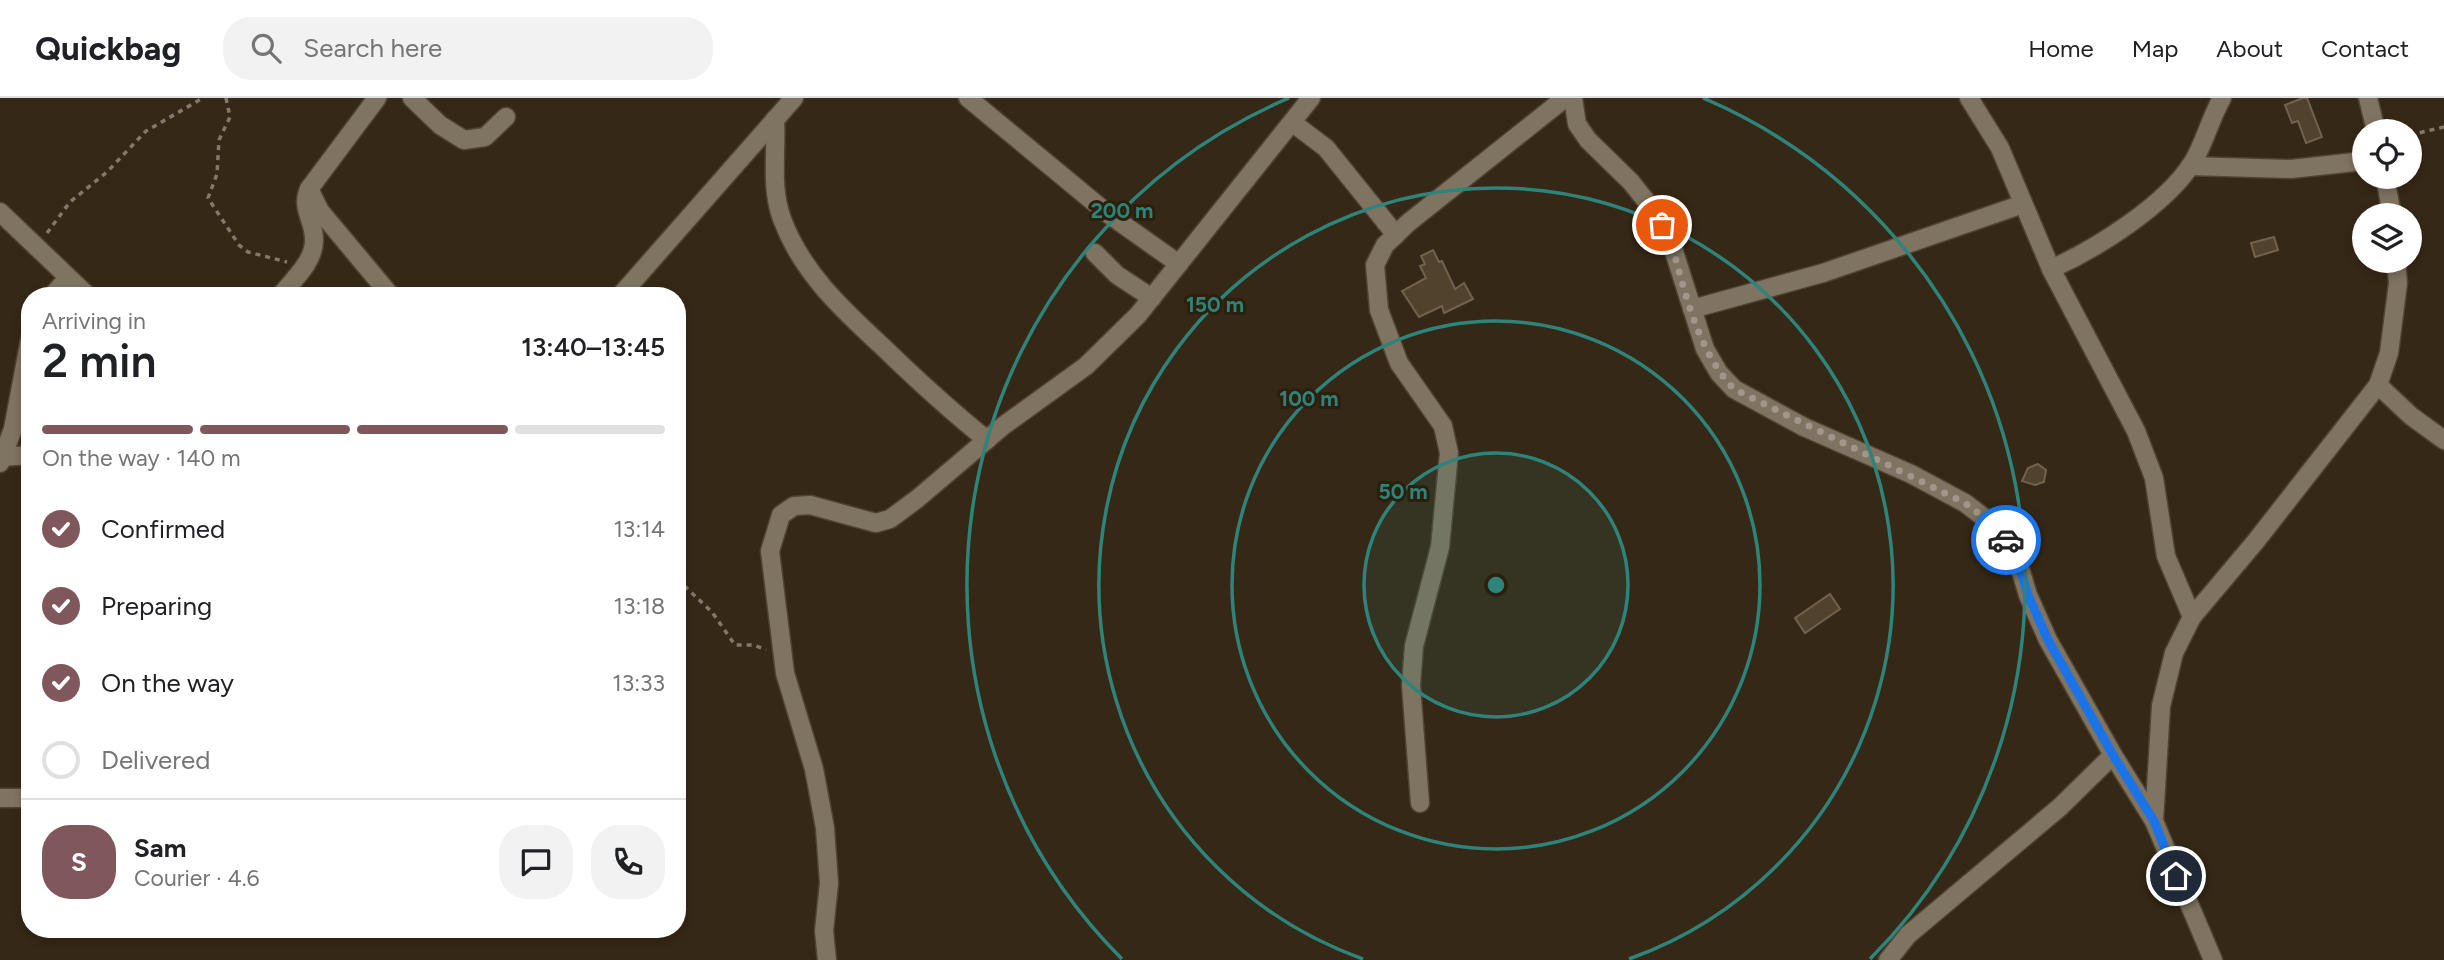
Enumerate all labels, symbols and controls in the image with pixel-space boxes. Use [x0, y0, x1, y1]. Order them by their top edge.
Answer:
search box [223, 17, 713, 80]
text: Quickbag [35, 29, 181, 68]
icon: search [247, 29, 285, 67]
text: Search here [303, 32, 442, 64]
text: Home [2028, 34, 2094, 63]
text: Map [2132, 34, 2178, 63]
text: About [2216, 34, 2283, 63]
text: Contact [2321, 34, 2409, 63]
map controls [2352, 119, 2422, 273]
button: locate [2352, 119, 2422, 189]
pin [1632, 195, 1692, 255]
text: 200 m [1091, 198, 1153, 223]
button: layers [2352, 203, 2422, 273]
icon: bag [1643, 206, 1681, 244]
text: 150 m [1186, 292, 1244, 317]
text: Arriving in [42, 307, 146, 335]
text: 13:40–13:45 [521, 331, 665, 363]
text: 2 min [42, 333, 157, 389]
text: 100 m [1279, 386, 1339, 411]
text: On the way · 140 m [42, 444, 241, 472]
text: 50 m [1378, 479, 1428, 504]
courier [1971, 505, 2041, 575]
icon: check [42, 510, 80, 548]
text: Confirmed [101, 513, 225, 545]
text: 13:14 [613, 515, 665, 543]
icon: car [1987, 521, 2025, 559]
centre of rings [1484, 573, 1508, 597]
icon: check [42, 587, 80, 625]
text: Preparing [101, 590, 212, 622]
text: 13:18 [614, 592, 665, 620]
icon: check [42, 664, 80, 702]
text: On the way [101, 667, 234, 699]
text: 13:33 [612, 669, 665, 697]
text: Delivered [101, 744, 210, 776]
button: chat [499, 825, 573, 899]
button: phone [591, 825, 665, 899]
text: Sam [134, 832, 186, 864]
text: S [71, 846, 87, 878]
pin [2146, 846, 2206, 906]
icon: home [2157, 857, 2195, 895]
text: Courier · 4.6 [134, 864, 260, 892]

